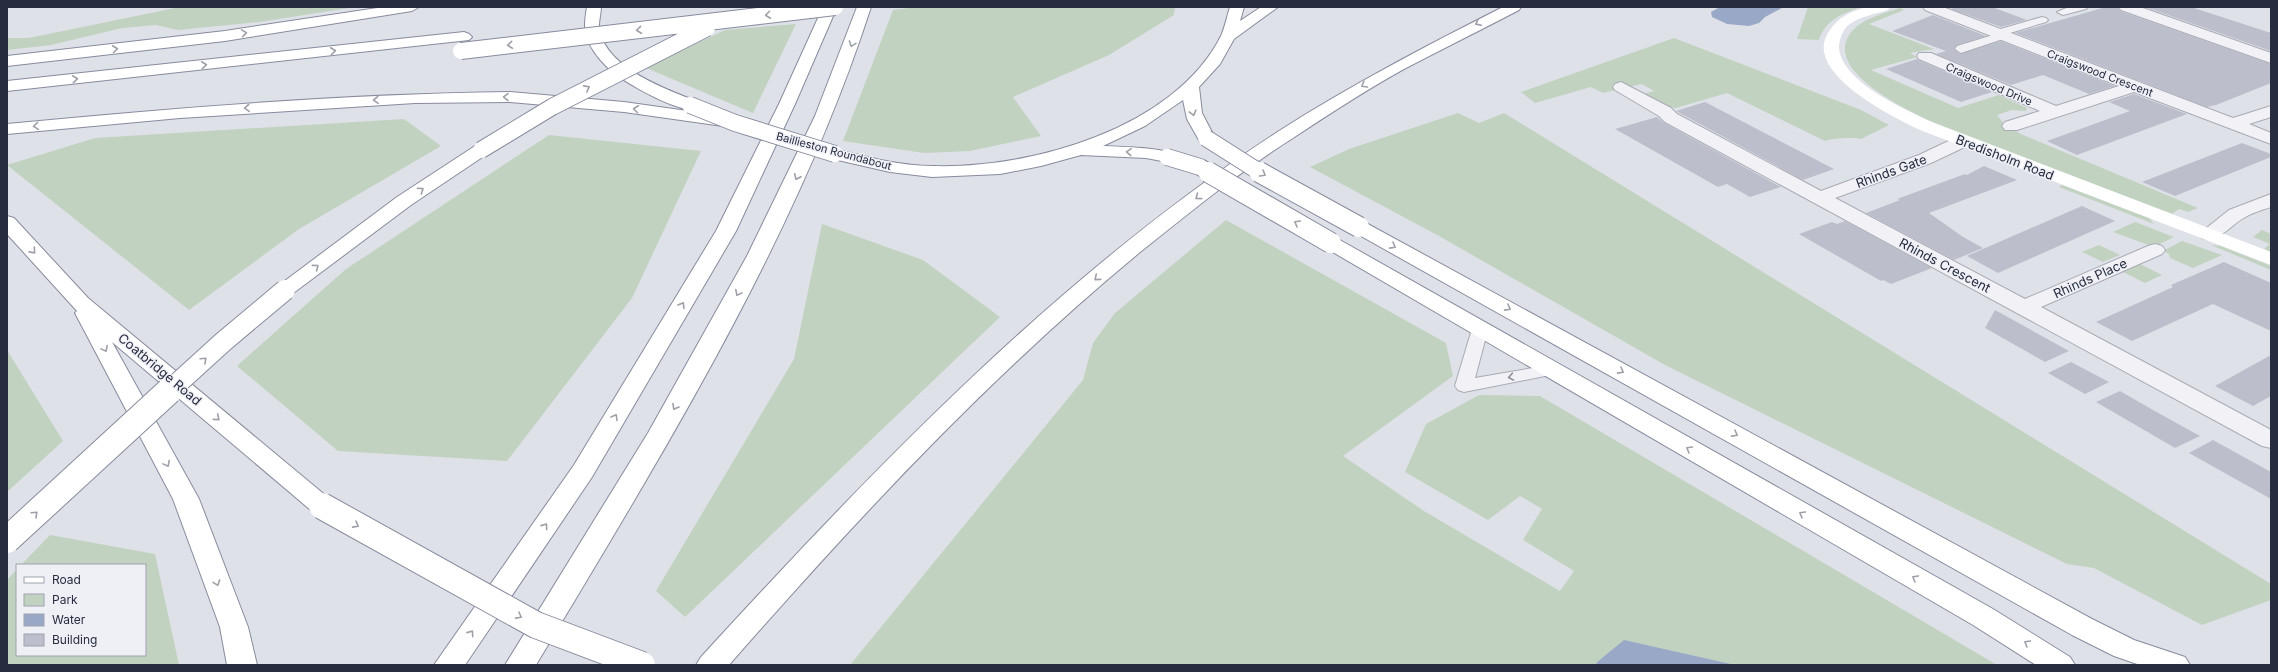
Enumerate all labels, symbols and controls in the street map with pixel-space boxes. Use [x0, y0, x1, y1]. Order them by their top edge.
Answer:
one-way arrow [765, 10, 772, 19]
one-way arrow [1475, 19, 1483, 26]
one-way arrow [636, 26, 642, 35]
one-way arrow [241, 29, 247, 38]
one-way arrow [507, 40, 513, 49]
one-way arrow [848, 41, 856, 48]
one-way arrow [112, 45, 118, 54]
street label: Craigswood Crescent [2045, 46, 2155, 100]
one-way arrow [330, 47, 336, 56]
street label: Craigswood Drive [1944, 59, 2034, 109]
one-way arrow [201, 61, 207, 70]
one-way arrow [72, 75, 78, 84]
one-way arrow [1361, 80, 1368, 87]
one-way arrow [583, 86, 591, 93]
one-way arrow [503, 93, 509, 101]
one-way arrow [373, 96, 379, 104]
one-way arrow [244, 104, 250, 113]
one-way arrow [633, 105, 639, 114]
one-way arrow [1188, 110, 1196, 116]
one-way arrow [33, 122, 39, 131]
street label: Baillieston Roundabout [775, 129, 894, 173]
street label: Bredisholm Road [1954, 131, 2056, 183]
one-way arrow [1126, 147, 1132, 156]
street label: Rhinds Gate [1853, 151, 1929, 191]
one-way arrow [1259, 170, 1266, 177]
one-way arrow [793, 173, 801, 180]
one-way arrow [417, 187, 424, 195]
one-way arrow [1196, 192, 1203, 199]
one-way arrow [1294, 221, 1301, 228]
street label: Rhinds Crescent [1897, 234, 1993, 296]
one-way arrow [1389, 241, 1397, 249]
one-way arrow [29, 246, 36, 254]
street label: Rhinds Place [2051, 255, 2129, 301]
one-way arrow [312, 264, 319, 271]
one-way arrow [1094, 273, 1101, 280]
one-way arrow [735, 289, 743, 296]
one-way arrow [677, 302, 684, 309]
one-way arrow [1503, 304, 1511, 311]
street label: Coatbridge Road [115, 330, 205, 408]
one-way arrow [101, 345, 108, 352]
one-way arrow [199, 357, 207, 365]
one-way arrow [1617, 367, 1624, 374]
one-way arrow [1508, 372, 1515, 381]
one-way arrow [672, 403, 679, 410]
one-way arrow [212, 413, 220, 420]
one-way arrow [611, 414, 618, 421]
one-way arrow [1731, 430, 1738, 437]
one-way arrow [1686, 447, 1693, 454]
one-way arrow [162, 459, 170, 467]
one-way arrow [30, 511, 38, 518]
one-way arrow [1799, 511, 1806, 518]
one-way arrow [352, 520, 360, 528]
one-way arrow [540, 523, 548, 530]
legend [16, 564, 146, 656]
text: Road [52, 572, 81, 587]
one-way arrow [1912, 575, 1919, 582]
one-way arrow [213, 580, 221, 587]
text: Park [52, 592, 78, 607]
one-way arrow [515, 611, 522, 618]
text: Water [52, 612, 86, 627]
one-way arrow [466, 630, 474, 637]
text: Building [52, 632, 97, 647]
one-way arrow [2024, 641, 2031, 648]

